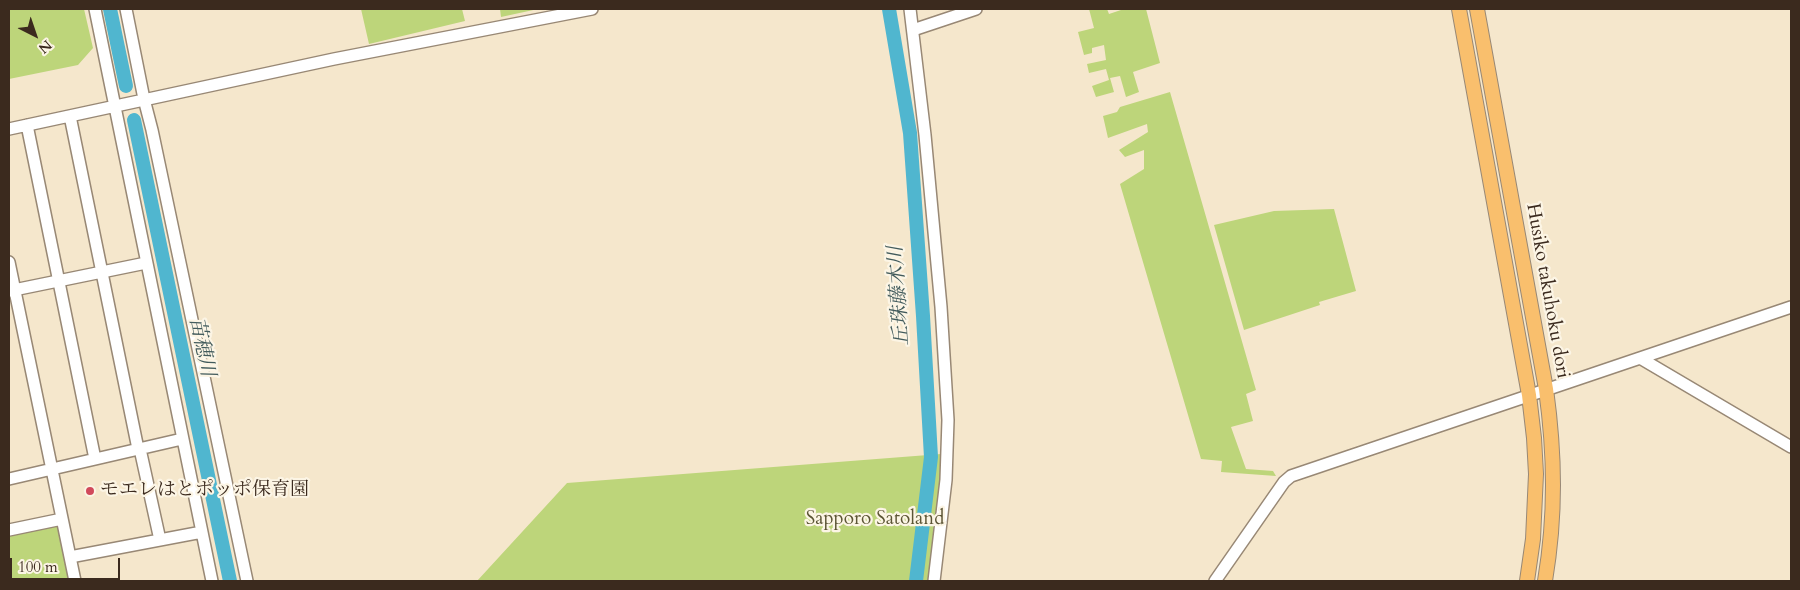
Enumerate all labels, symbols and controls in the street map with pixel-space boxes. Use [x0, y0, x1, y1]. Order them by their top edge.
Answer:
north arrow [10, 10, 60, 60]
text: N [34, 36, 56, 58]
street label: Husiko takuhoku dori [1520, 202, 1574, 380]
water label: 丘珠藤木川 [885, 245, 915, 347]
water label: 苗穂川 [183, 315, 219, 379]
place label: モエレはとポッポ保育園 [100, 480, 309, 502]
marker: モエレはとポッポ保育園 [84, 485, 96, 497]
park label: Sapporo Satoland [806, 509, 944, 531]
scale bar [12, 548, 122, 580]
text: 100 m [18, 557, 58, 577]

